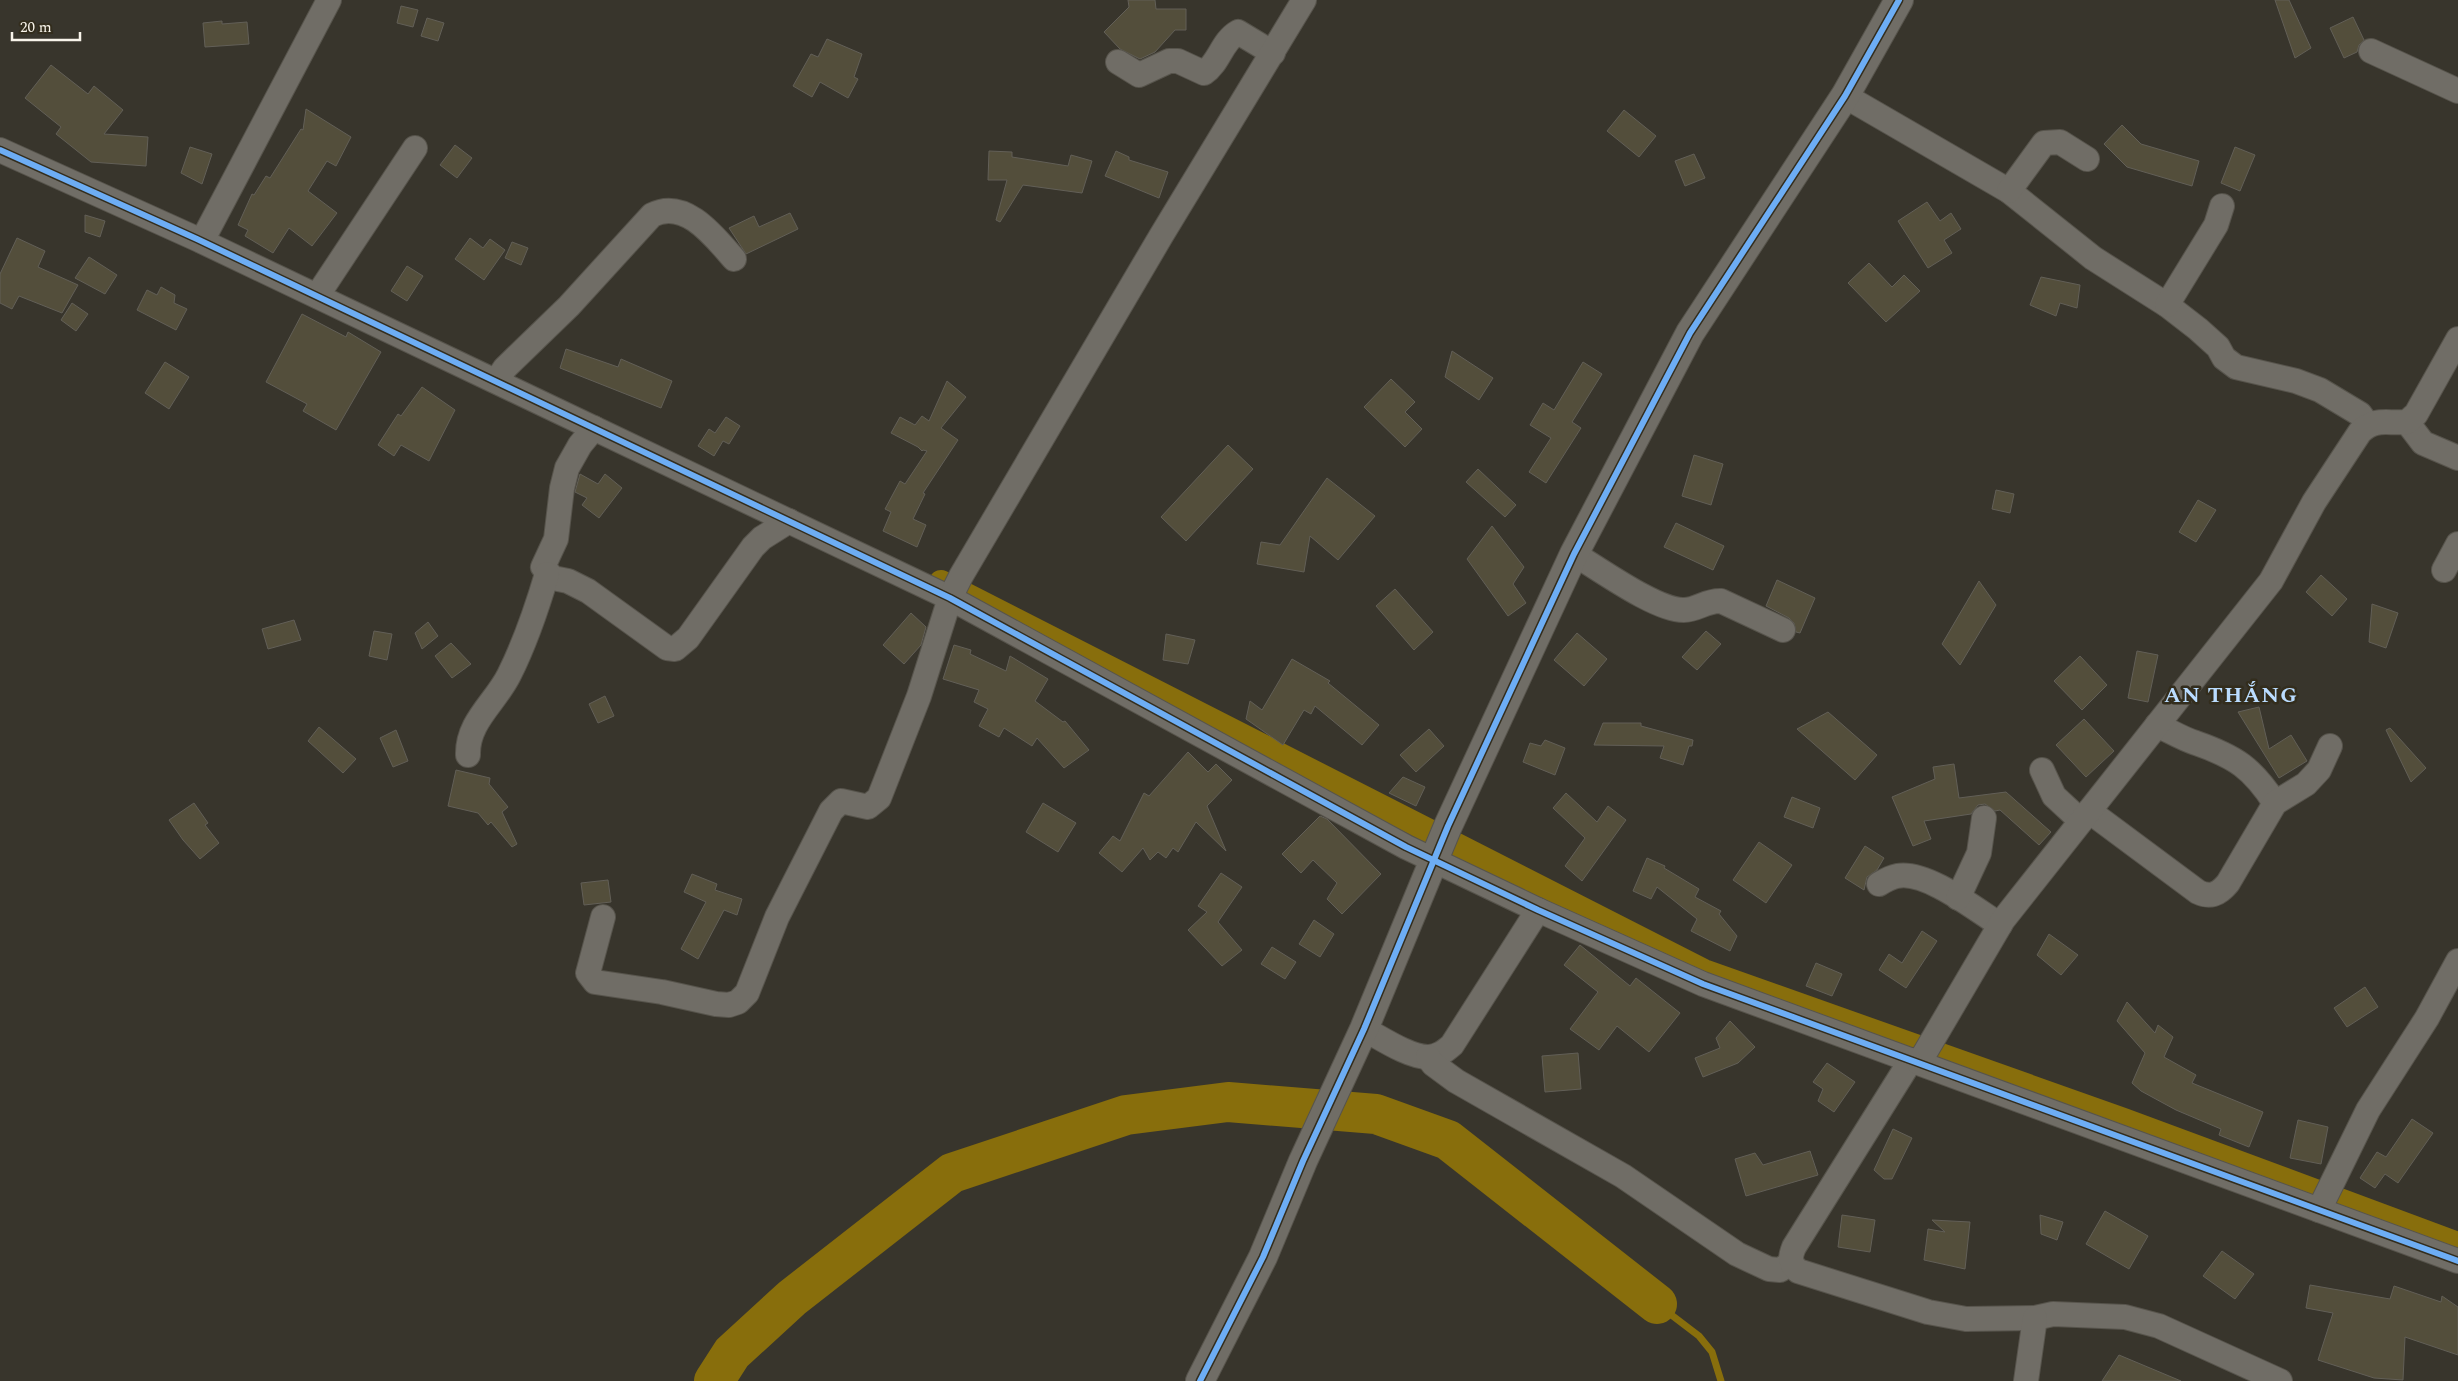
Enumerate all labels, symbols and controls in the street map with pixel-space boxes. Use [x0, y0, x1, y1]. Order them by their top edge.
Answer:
scale bar [12, 10, 80, 42]
text: 20 m [20, 16, 52, 39]
district label: AN THẮNG [2164, 679, 2298, 712]

